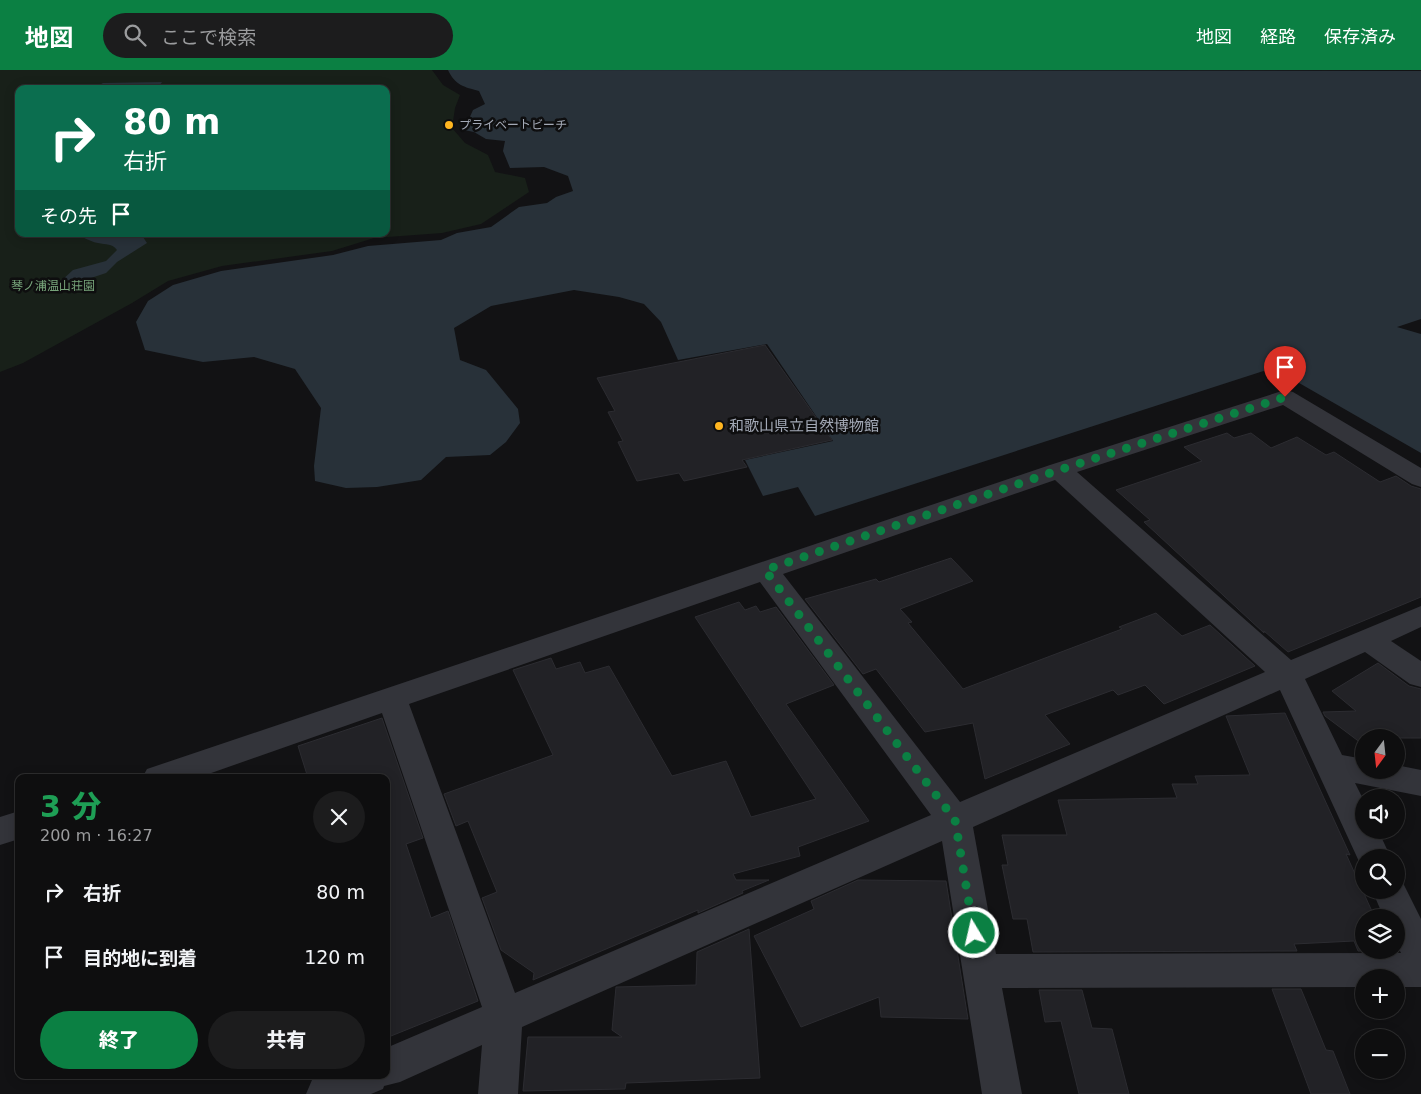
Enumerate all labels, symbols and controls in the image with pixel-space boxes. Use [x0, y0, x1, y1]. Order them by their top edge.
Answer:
search box [103, 13, 453, 58]
icon: search [121, 21, 149, 49]
text: 地図 [25, 24, 73, 52]
text: ここで検索 [161, 26, 256, 48]
text: 地図 [1196, 26, 1232, 47]
text: 経路 [1260, 26, 1296, 47]
text: 保存済み [1324, 26, 1396, 47]
text: 80 m [123, 102, 220, 142]
icon: right [40, 105, 105, 170]
place label: プライベートビーチ [459, 118, 567, 132]
marker: プライベートビーチ [443, 119, 455, 131]
text: 右折 [123, 149, 167, 174]
icon: arrive [107, 200, 135, 228]
text: その先 [40, 205, 97, 227]
park label: 琴ノ浦温山荘園 [11, 279, 95, 293]
pin [1264, 346, 1306, 397]
icon: arrive [1271, 353, 1299, 381]
place label: 和歌山県立自然博物館 [729, 417, 879, 435]
marker: 和歌山県立自然博物館 [713, 420, 725, 432]
north arrow [1355, 729, 1405, 779]
map controls [1355, 729, 1405, 1079]
text: 3 分 [40, 789, 101, 824]
button: sound [1355, 789, 1405, 839]
button: close [313, 791, 365, 843]
text: 200 m · 16:27 [40, 826, 153, 845]
button: search [1355, 849, 1405, 899]
icon: right [40, 878, 68, 906]
text: 80 m [316, 881, 365, 903]
text: 右折 [83, 882, 121, 904]
position arrow [947, 906, 999, 958]
button: layers [1355, 909, 1405, 959]
icon: arrive [40, 943, 68, 971]
text: 120 m [304, 946, 365, 968]
text: 目的地に到着 [83, 947, 197, 969]
button: + [1355, 969, 1405, 1019]
button: 終了 [40, 1011, 198, 1069]
button: 共有 [208, 1011, 365, 1069]
button: − [1355, 1029, 1405, 1079]

